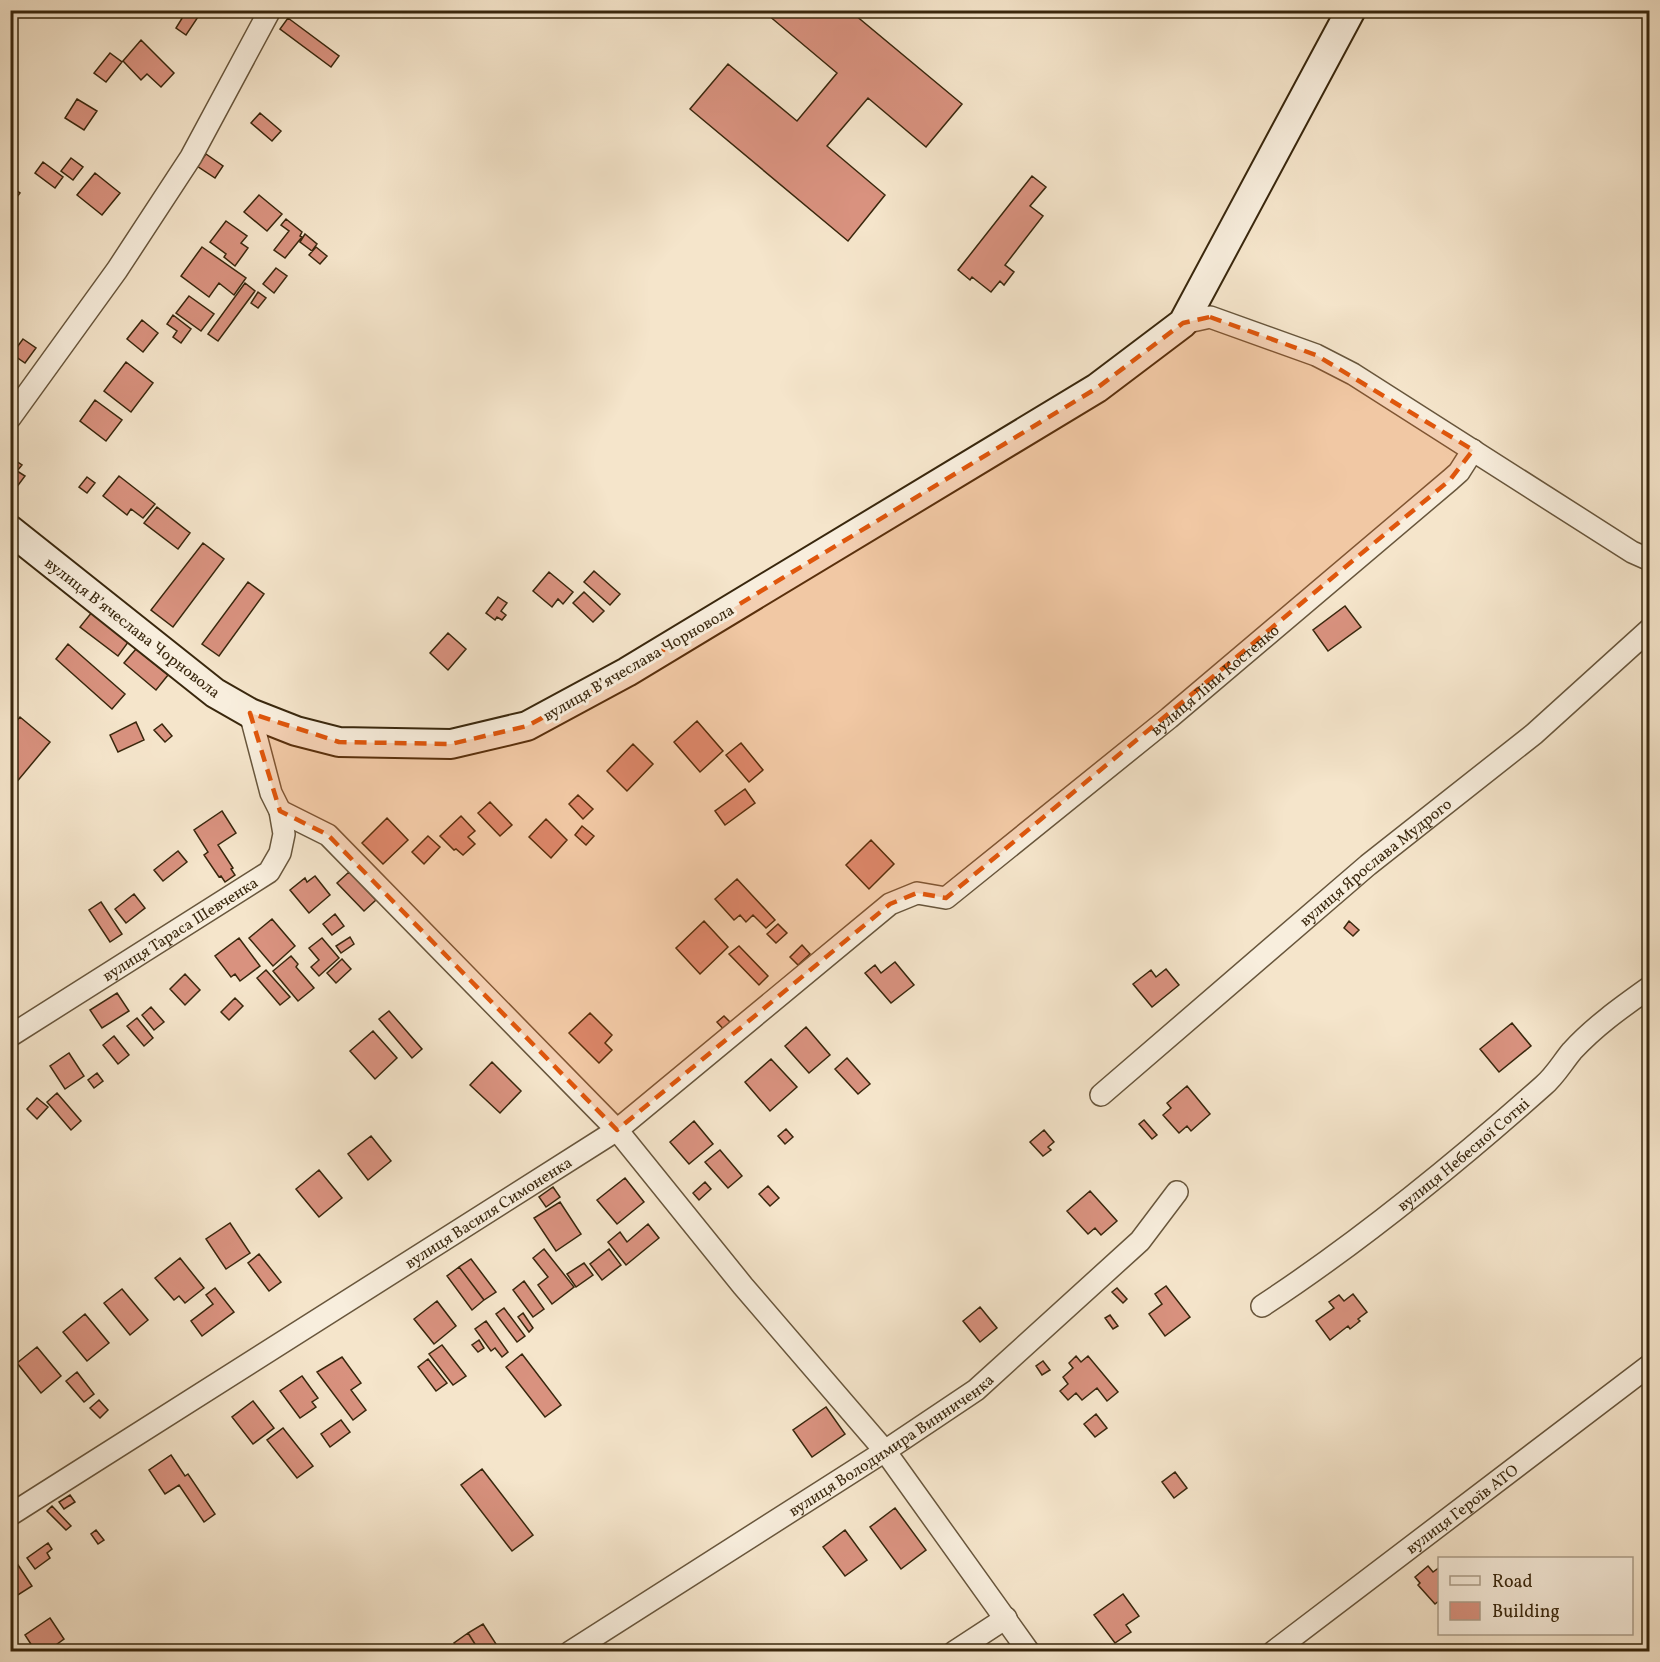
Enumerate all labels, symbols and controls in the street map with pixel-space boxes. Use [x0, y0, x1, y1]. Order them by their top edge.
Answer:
street label: вулиця Вʼячеслава Чорновола [39, 553, 224, 704]
street label: вулиця Вʼячеслава Чорновола [539, 600, 739, 728]
street label: вулиця Ліни Костенко [1147, 620, 1285, 742]
street label: вулиця Ярослава Мудрого [1295, 794, 1457, 932]
street label: вулиця Тараса Шевченка [99, 873, 263, 988]
street label: вулиця Небесної Сотні [1393, 1094, 1535, 1217]
street label: вулиця Василя Симоненка [401, 1152, 577, 1275]
street label: вулиця Володимира Винниченка [785, 1370, 1000, 1523]
street label: вулиця Героїв АТО [1402, 1460, 1524, 1560]
legend [1438, 1557, 1633, 1635]
text: Road [1492, 1570, 1533, 1595]
text: Building [1492, 1600, 1560, 1625]

